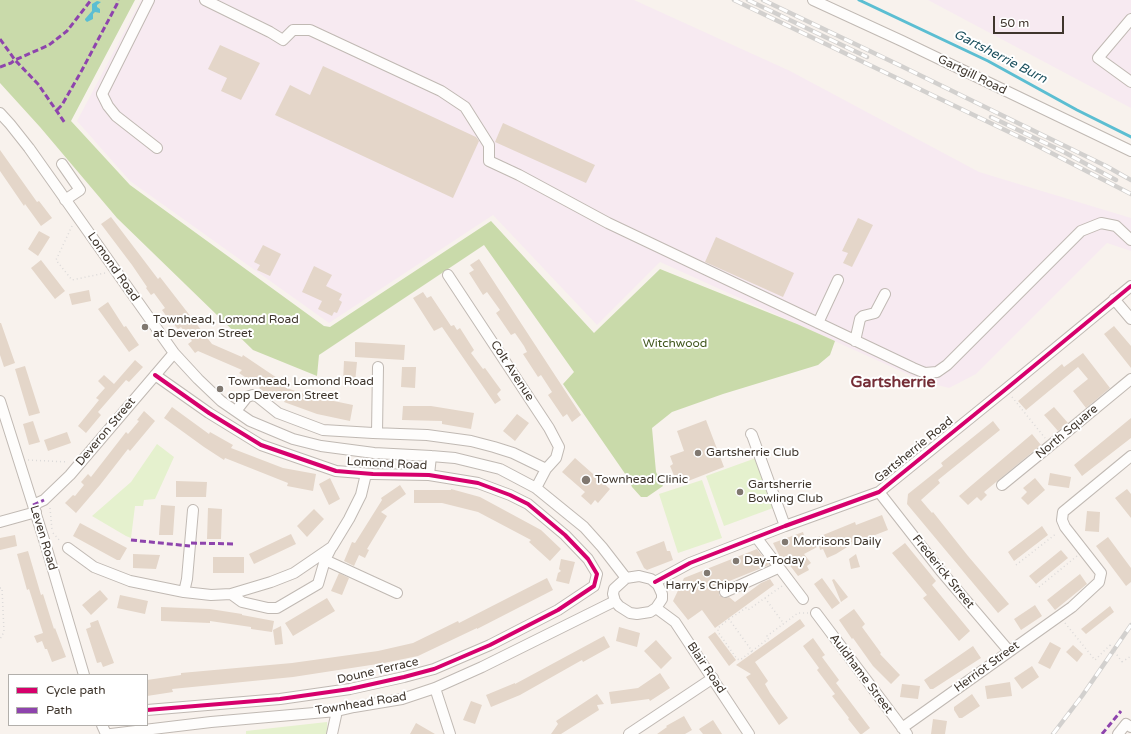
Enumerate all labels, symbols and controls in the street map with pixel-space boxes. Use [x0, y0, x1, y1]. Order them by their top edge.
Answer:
scale bar [995, 8, 1066, 34]
text: 50 m [1000, 16, 1029, 30]
water label: Gartsherrie Burn [951, 27, 1049, 87]
street label: Gartgill Road [935, 52, 1009, 98]
street label: Lomond Road [84, 230, 142, 304]
place label: Townhead, Lomond Road at Deveron Street [153, 313, 299, 341]
marker: Townhead, Lomond Road at Deveron Street [140, 322, 150, 332]
park label: Witchwood [643, 337, 707, 351]
street label: Colt Avenue [487, 338, 537, 404]
district label: Gartsherrie [850, 373, 936, 393]
place label: Townhead, Lomond Road opp Deveron Street [228, 375, 374, 403]
marker: Townhead, Lomond Road opp Deveron Street [215, 384, 225, 394]
street label: Deveron Street [73, 395, 139, 469]
street label: North Square [1033, 402, 1101, 462]
street label: Gartsherrie Road [872, 414, 956, 486]
place label: Gartsherrie Club [706, 446, 799, 460]
marker: Gartsherrie Club [693, 448, 703, 458]
street label: Lomond Road [346, 455, 428, 473]
place label: Townhead Clinic [595, 473, 688, 487]
marker: Townhead Clinic [580, 474, 592, 486]
place label: Gartsherrie Bowling Club [748, 478, 823, 506]
marker: Gartsherrie Bowling Club [735, 487, 745, 497]
street label: Leven Road [26, 504, 60, 572]
street label: Frederick Street [909, 532, 977, 612]
place label: Morrisons Daily [793, 535, 881, 549]
marker: Morrisons Daily [780, 537, 790, 547]
place label: Day-Today [744, 554, 804, 568]
marker: Day-Today [731, 556, 741, 566]
marker: Harry's Chippy [702, 568, 712, 578]
place label: Harry's Chippy [665, 579, 749, 593]
street label: Auldhame Street [826, 631, 896, 717]
street label: Herriot Street [952, 639, 1022, 695]
street label: Blair Road [684, 640, 728, 696]
street label: Doune Terrace [336, 655, 420, 687]
legend [8, 674, 148, 726]
text: Cycle path [46, 683, 105, 697]
street label: Townhead Road [314, 690, 408, 718]
text: Path [46, 703, 72, 717]

